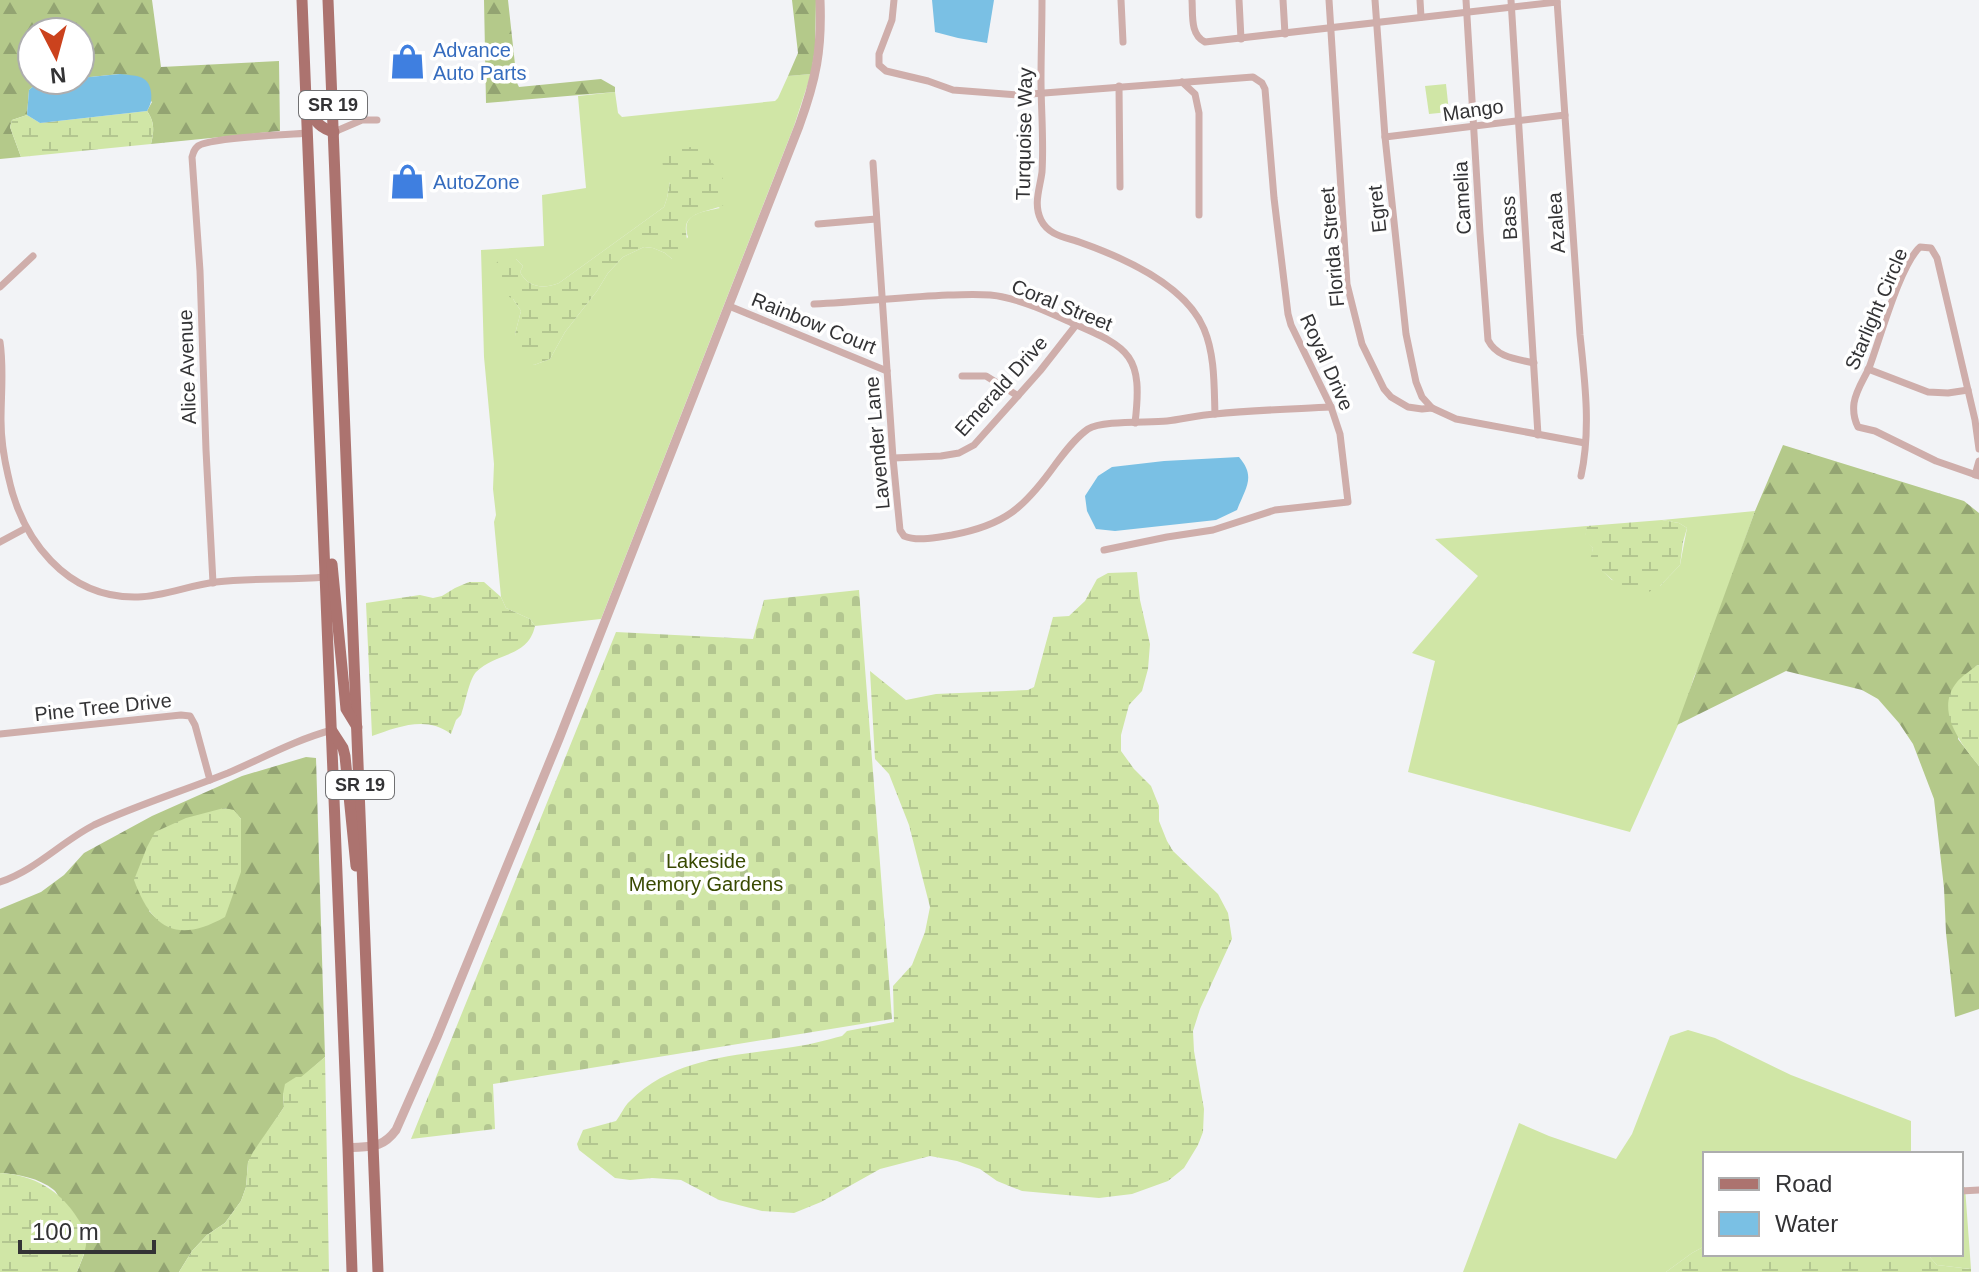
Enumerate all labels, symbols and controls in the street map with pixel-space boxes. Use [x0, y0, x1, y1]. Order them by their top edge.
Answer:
north arrow [16, 16, 96, 96]
place label: Advance Auto Parts [433, 39, 526, 84]
shop icon: Advance Auto Parts [388, 42, 426, 80]
text: N [49, 62, 67, 89]
street label: Turquoise Way [1012, 67, 1036, 201]
road number: SR 19 [299, 91, 367, 119]
street label: Mango [1441, 95, 1505, 125]
street label: Camelia [1449, 160, 1475, 235]
shop icon: AutoZone [388, 163, 426, 201]
place label: AutoZone [433, 171, 520, 193]
street label: Egret [1364, 184, 1390, 234]
street label: Florida Street [1316, 186, 1348, 308]
street label: Azalea [1543, 191, 1569, 254]
street label: Bass [1497, 195, 1521, 241]
street label: Starlight Circle [1840, 245, 1912, 373]
street label: Coral Street [1008, 275, 1116, 335]
street label: Rainbow Court [749, 288, 880, 358]
street label: Alice Avenue [174, 309, 200, 425]
street label: Royal Drive [1296, 310, 1358, 414]
street label: Emerald Drive [950, 332, 1052, 440]
street label: Lavender Lane [860, 376, 894, 510]
street label: Pine Tree Drive [33, 689, 173, 725]
road number: SR 19 [326, 771, 394, 799]
park label: Lakeside Memory Gardens [629, 850, 783, 895]
legend [1703, 1152, 1963, 1256]
text: Road [1775, 1170, 1832, 1197]
scale bar [20, 1204, 154, 1254]
text: Water [1775, 1210, 1838, 1237]
text: 100 m [32, 1218, 99, 1245]

